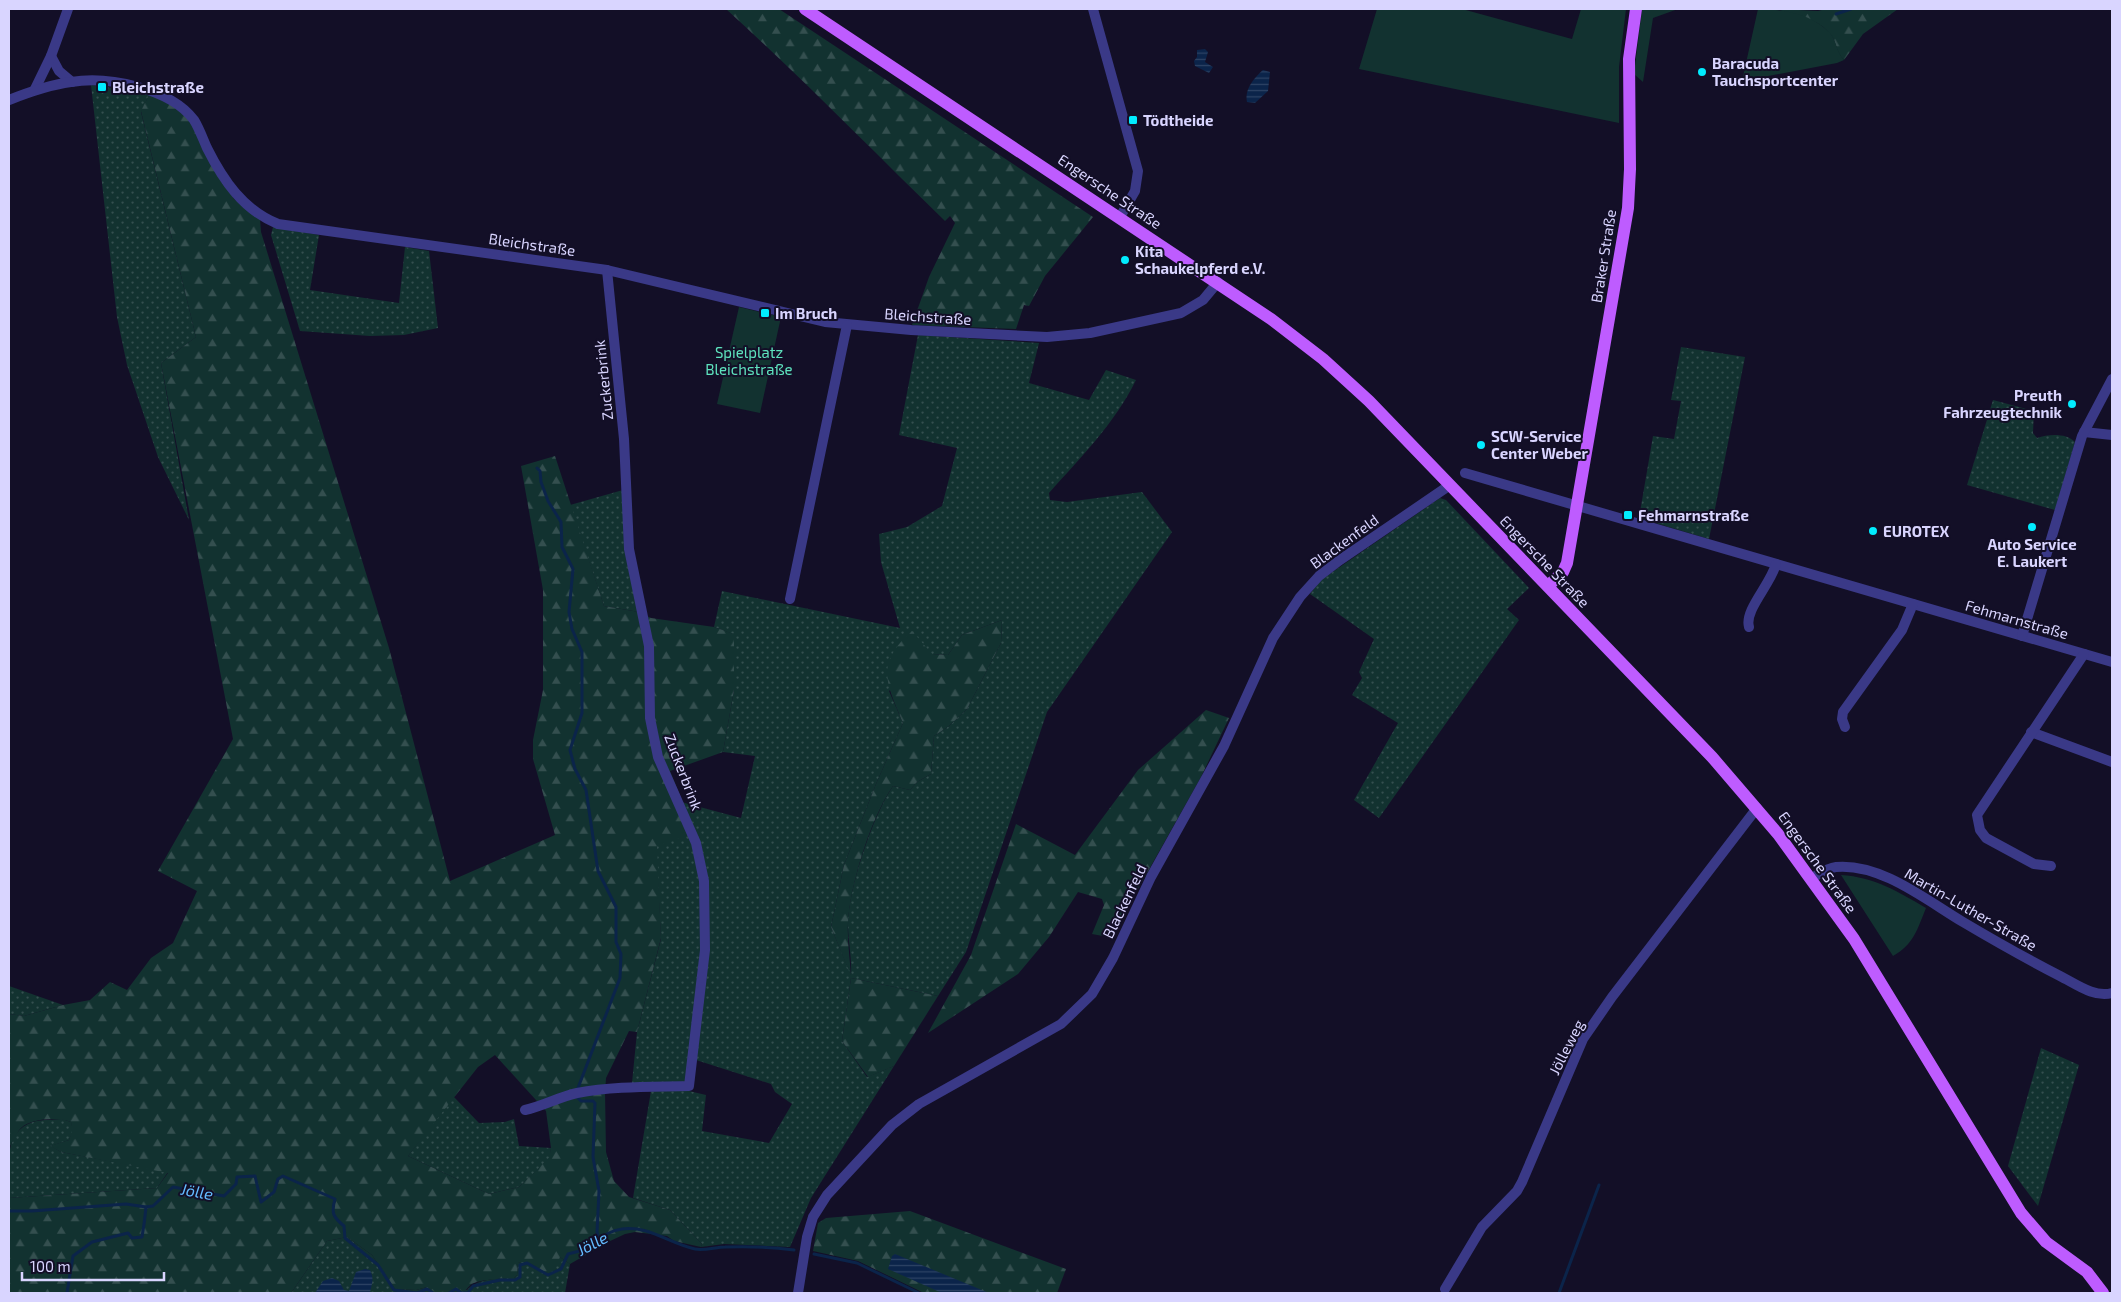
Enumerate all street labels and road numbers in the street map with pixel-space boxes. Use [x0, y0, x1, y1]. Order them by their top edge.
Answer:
street label: Engersche Straße [1055, 150, 1165, 232]
street label: Braker Straße [1587, 208, 1619, 304]
street label: Bleichstraße [487, 229, 577, 259]
street label: Bleichstraße [884, 304, 972, 328]
street label: Zuckerbrink [590, 339, 616, 421]
street label: Blackenfeld [1306, 510, 1382, 572]
street label: Engersche Straße [1496, 511, 1594, 611]
street label: Fehmarnstraße [1963, 596, 2071, 642]
street label: Zuckerbrink [661, 731, 707, 813]
street label: Engersche Straße [1775, 808, 1861, 916]
street label: Blackenfeld [1098, 861, 1150, 941]
street label: Martin-Luther-Straße [1902, 864, 2040, 954]
street label: Jölleweg [1545, 1016, 1588, 1078]

